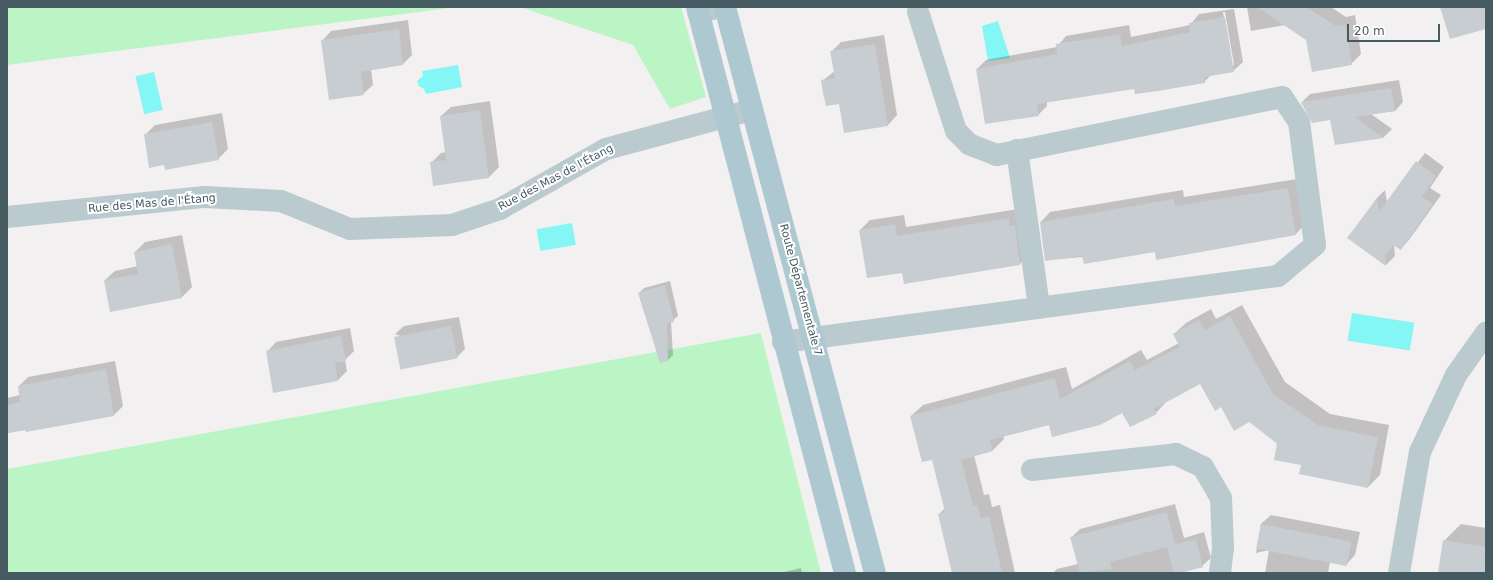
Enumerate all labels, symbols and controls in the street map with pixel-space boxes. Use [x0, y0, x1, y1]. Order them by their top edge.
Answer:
scale bar [1349, 16, 1442, 42]
text: 20 m [1354, 24, 1385, 38]
street label: Rue des Mas de l'Étang [496, 142, 616, 214]
street label: Rue des Mas de l'Étang [88, 192, 216, 216]
street label: Route Départementale 7 [776, 223, 824, 357]

